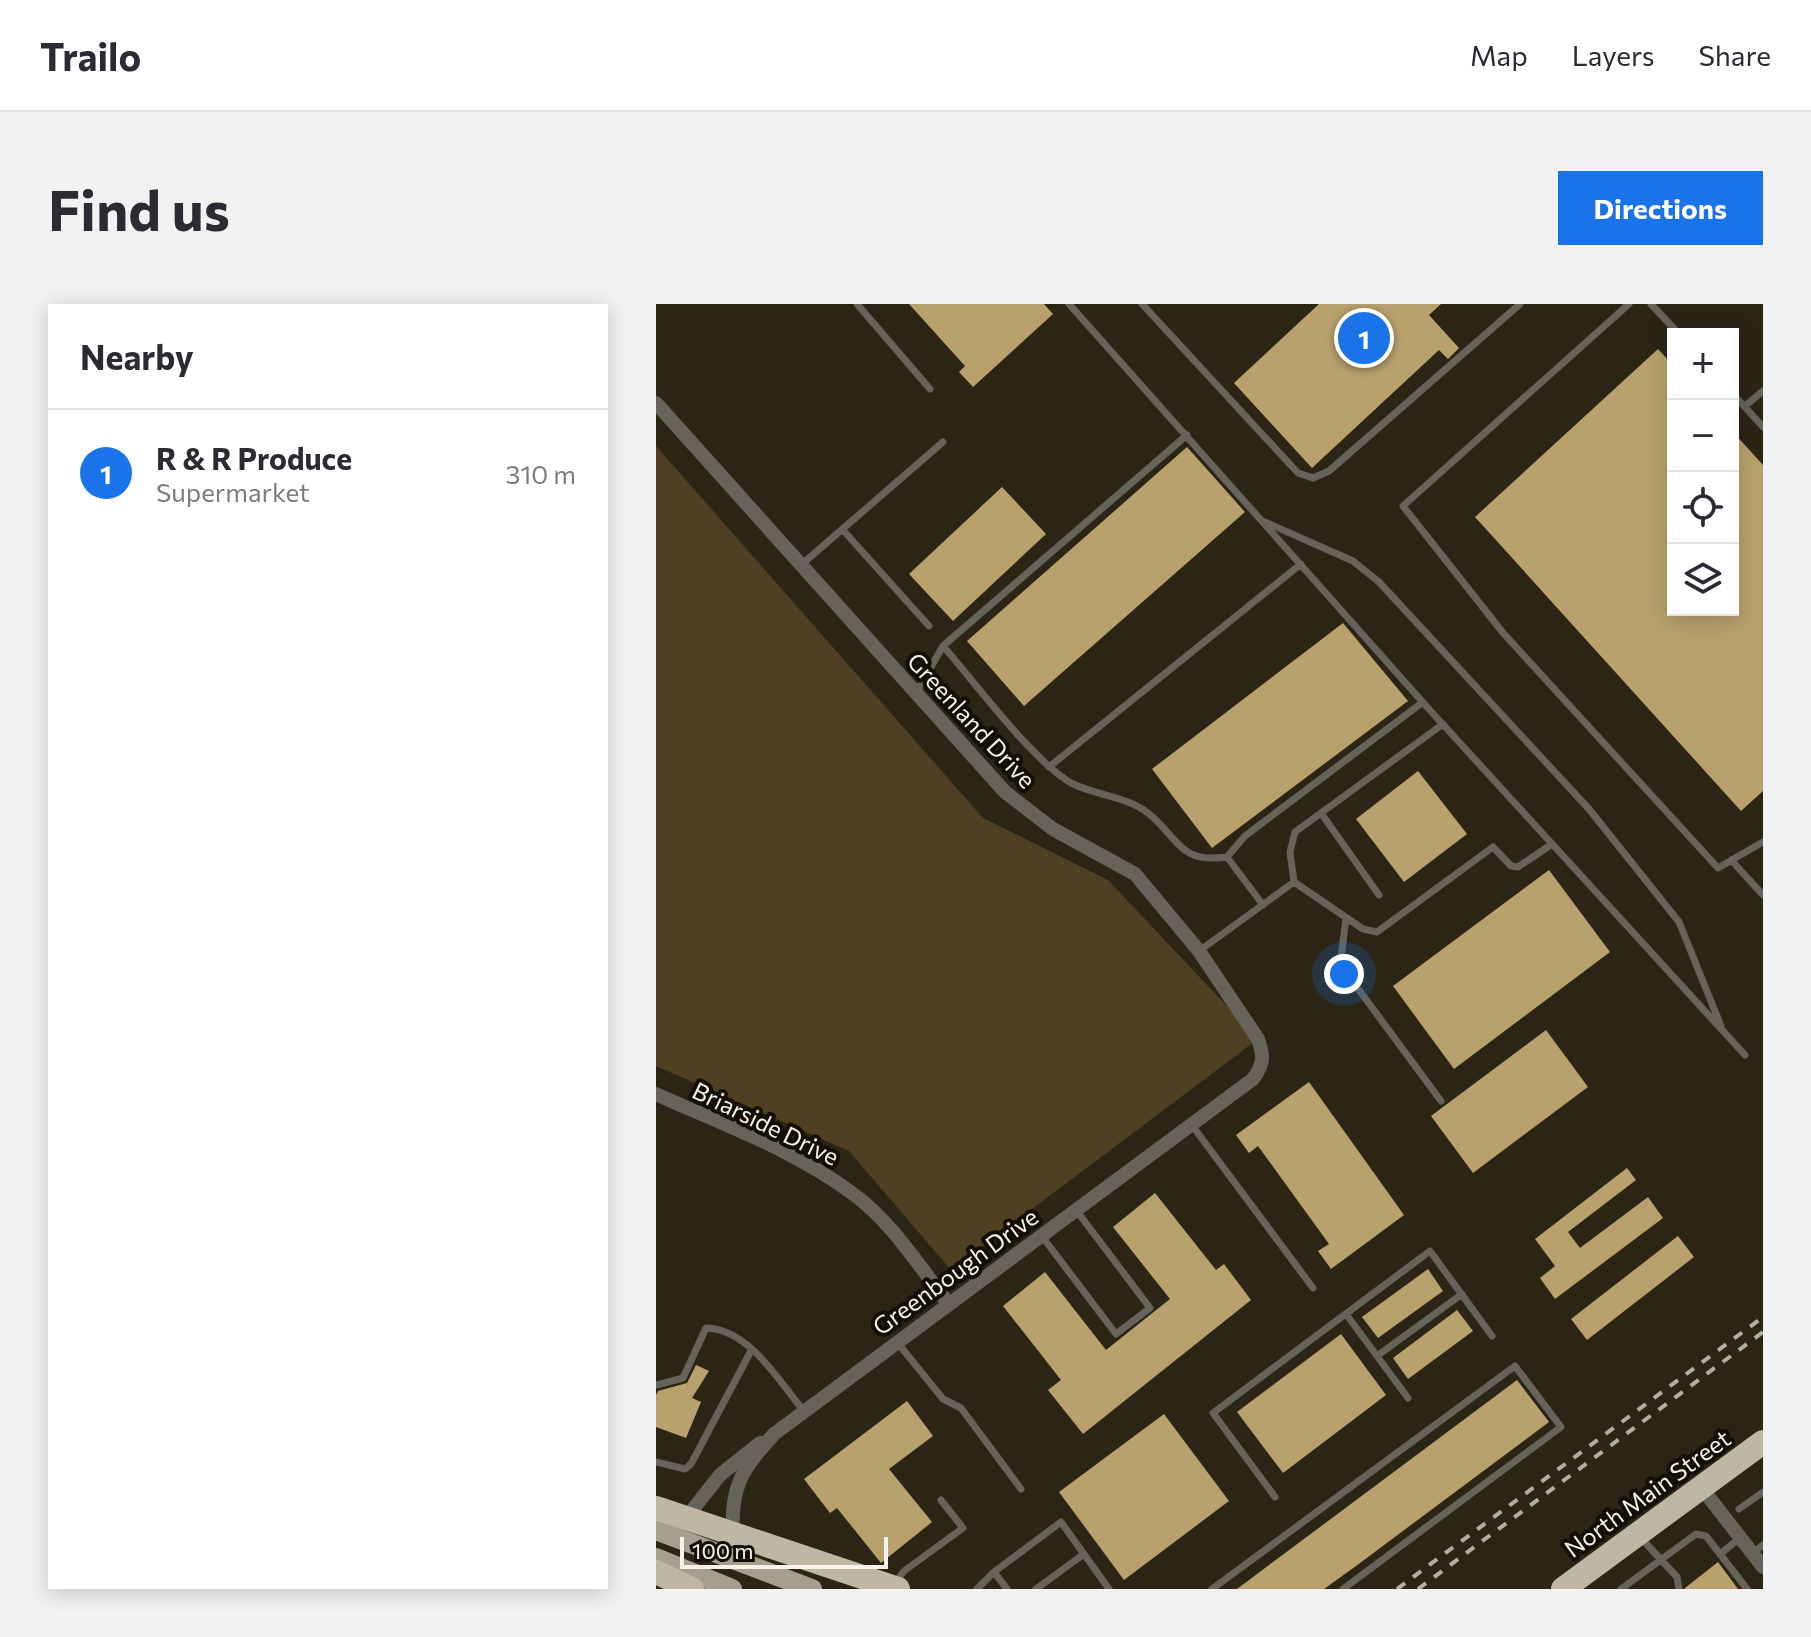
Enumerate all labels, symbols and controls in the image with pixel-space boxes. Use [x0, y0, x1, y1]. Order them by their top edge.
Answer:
text: Trailo [40, 32, 141, 79]
text: Map [1470, 38, 1528, 72]
text: Layers [1572, 38, 1654, 72]
text: Share [1698, 38, 1771, 72]
button: Directions [1558, 171, 1763, 245]
text: Find us [48, 174, 230, 243]
pin: 1 [1338, 308, 1390, 368]
map controls [1667, 328, 1739, 616]
button: + [1667, 328, 1739, 400]
text: Nearby [80, 335, 194, 377]
button: − [1667, 400, 1739, 472]
text: R & R Produce [156, 439, 352, 476]
text: 1 [100, 458, 112, 489]
text: 310 m [505, 458, 576, 489]
button: locate [1667, 472, 1739, 544]
text: Supermarket [156, 476, 310, 507]
button: layers [1667, 544, 1739, 616]
street label: Greenland Drive [902, 646, 1042, 794]
your location [1324, 954, 1364, 994]
street label: Briarside Drive [688, 1075, 844, 1171]
street label: Greenbough Drive [867, 1201, 1043, 1341]
street label: North Main Street [1558, 1423, 1736, 1563]
scale bar [680, 1533, 888, 1569]
text: 100 m [692, 1537, 754, 1564]

